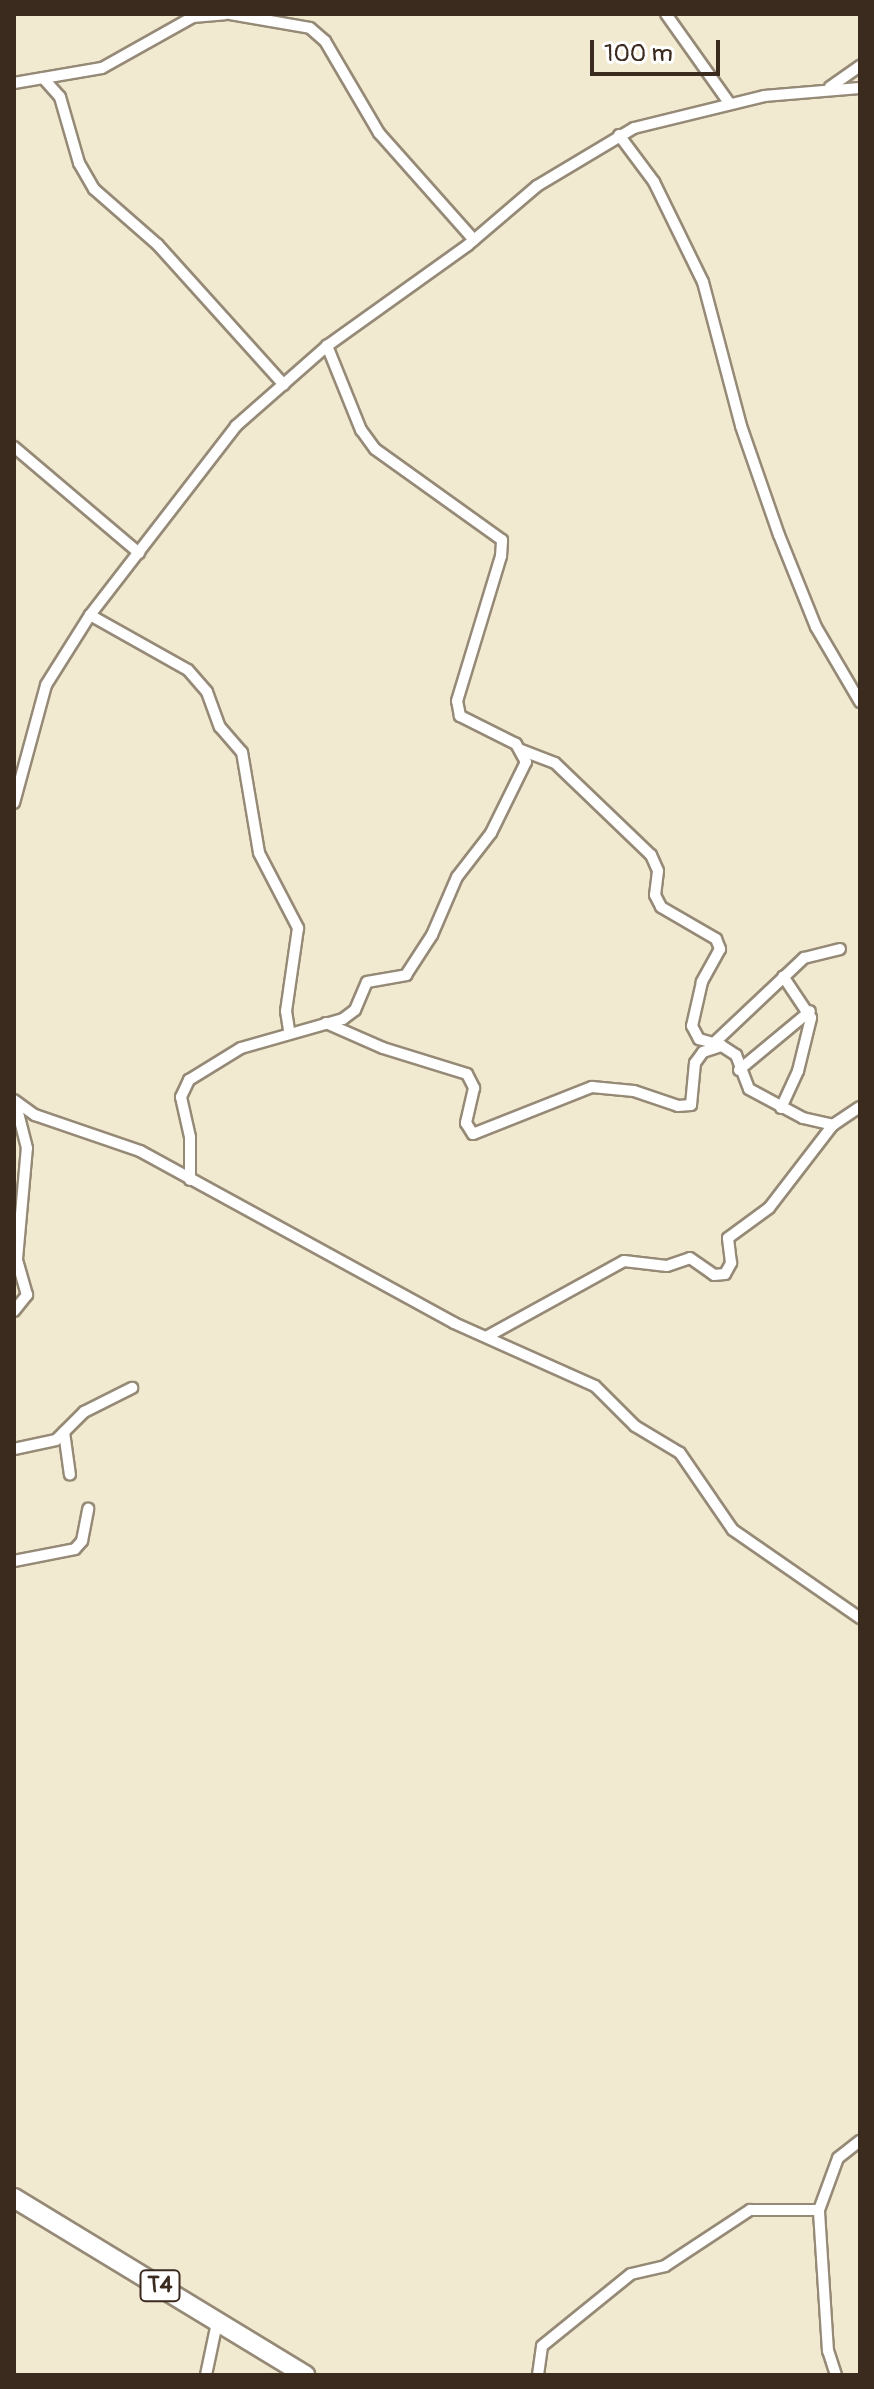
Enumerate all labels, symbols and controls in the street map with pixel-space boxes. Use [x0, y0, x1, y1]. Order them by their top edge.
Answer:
scale bar [594, 24, 724, 74]
text: 100 m [604, 39, 673, 68]
road number: T4 [138, 2268, 182, 2304]

